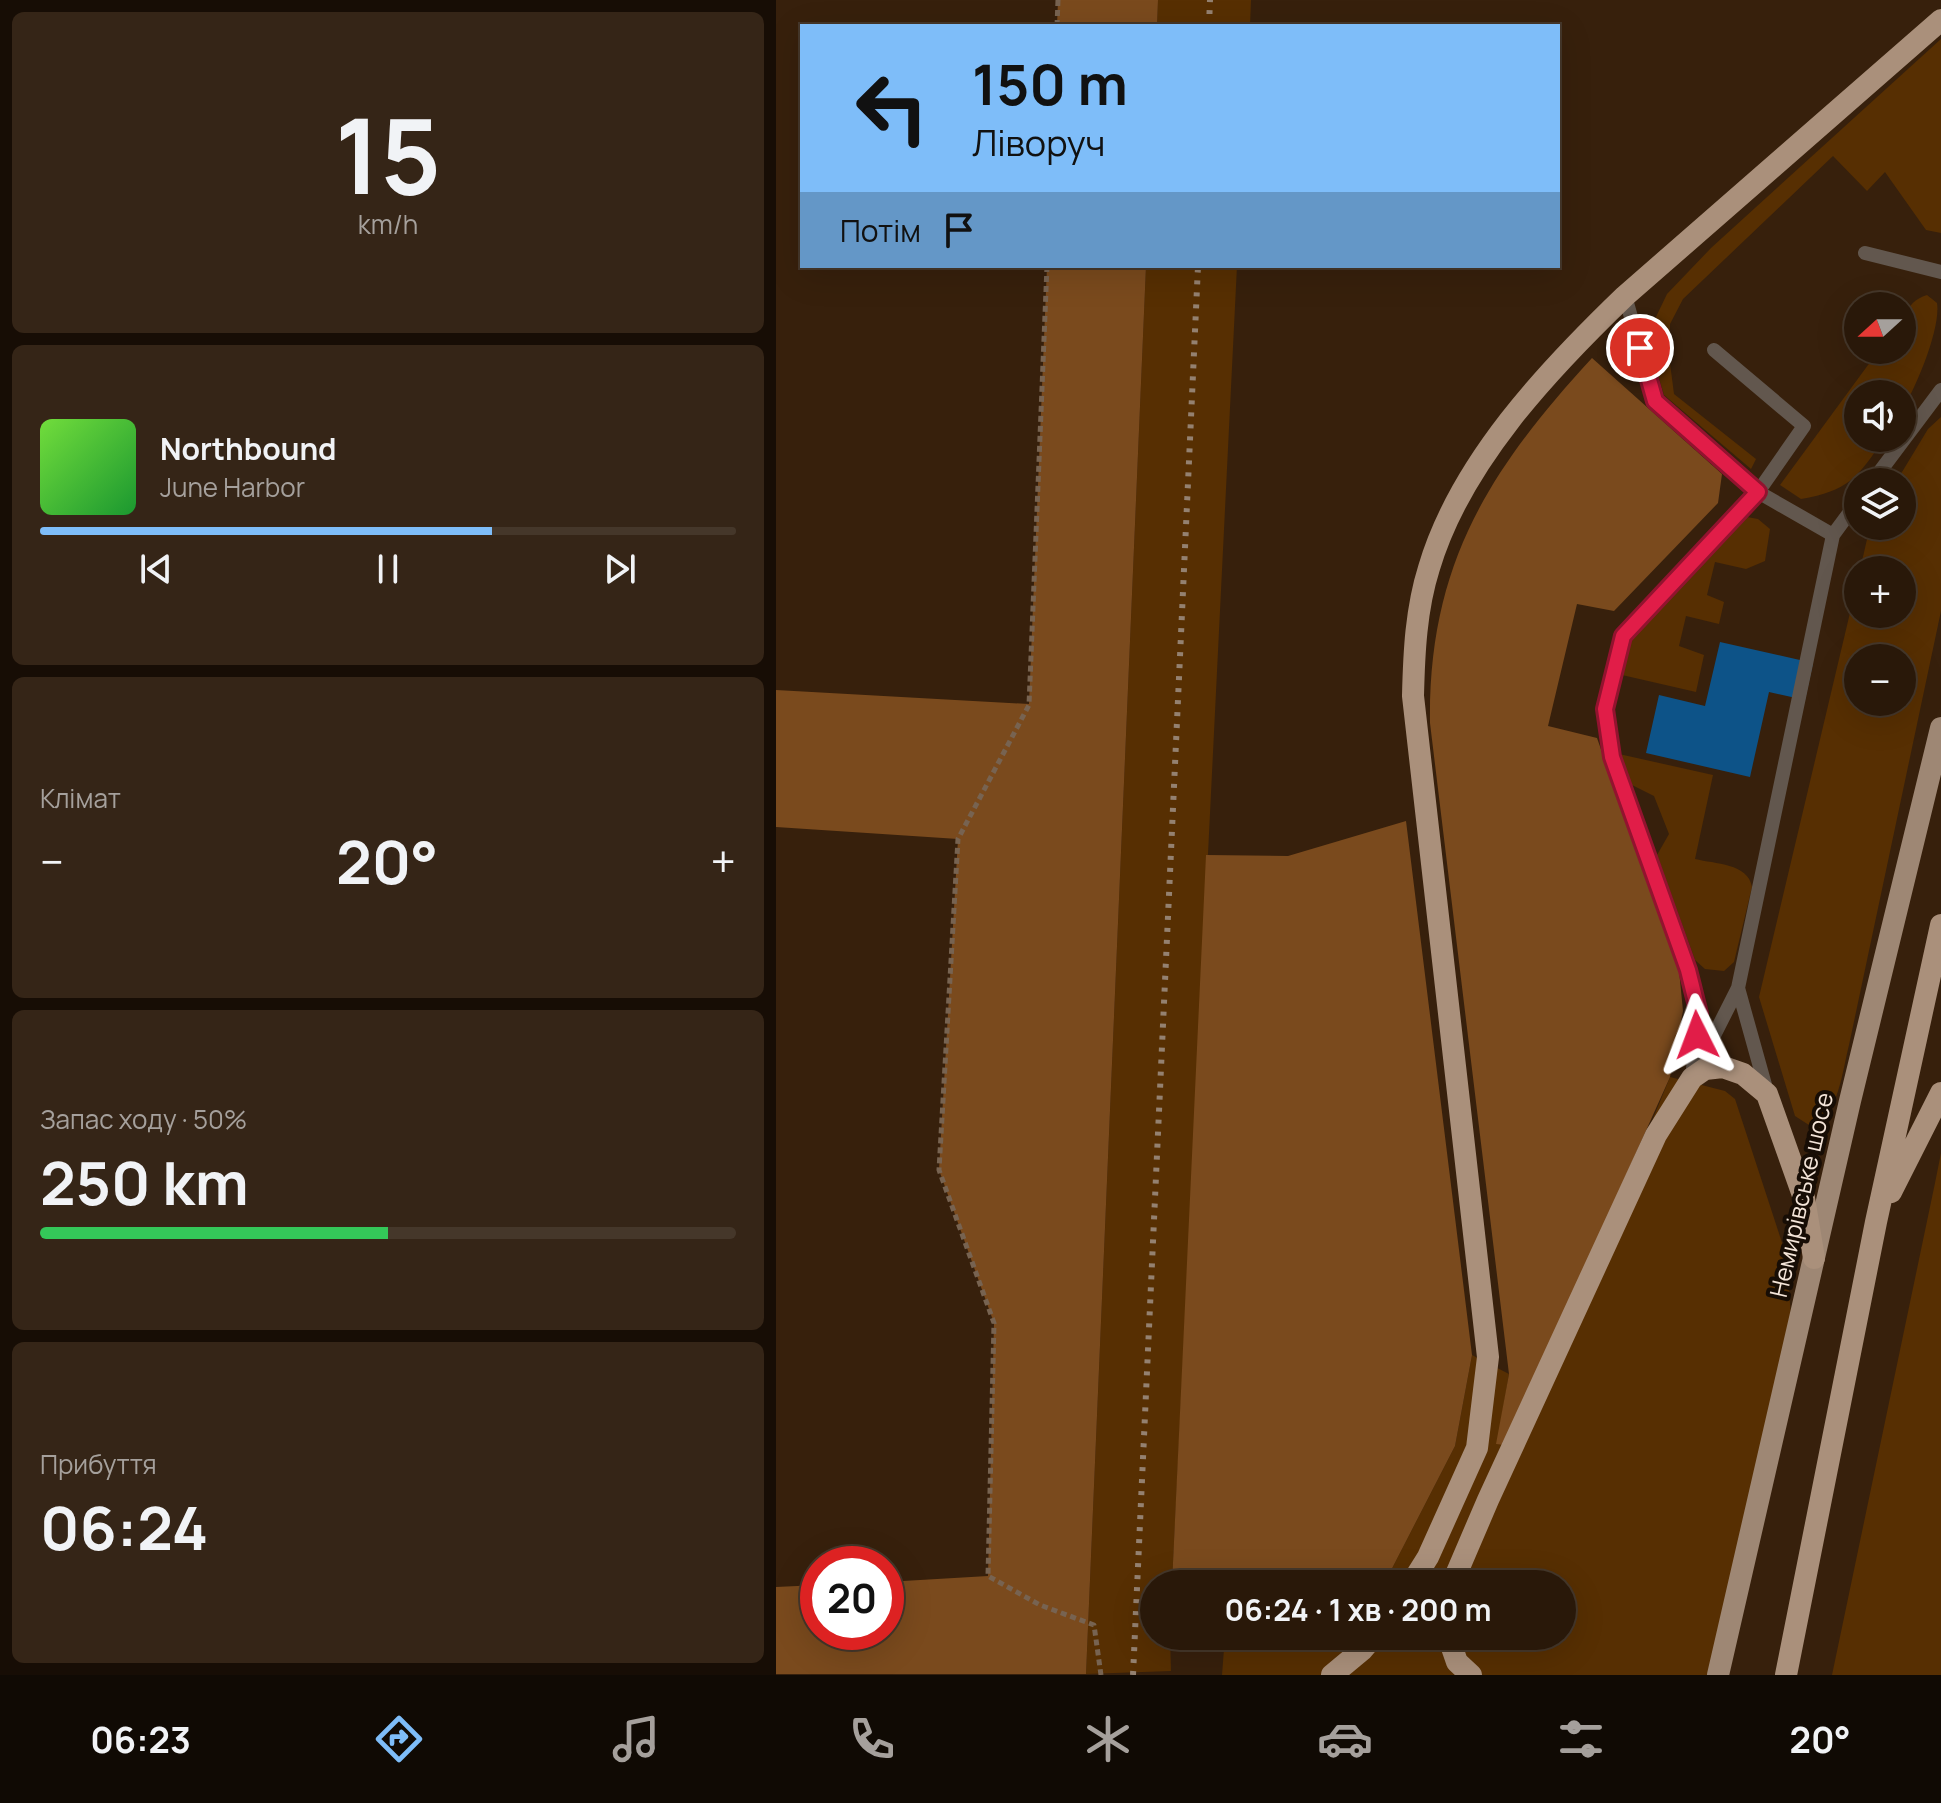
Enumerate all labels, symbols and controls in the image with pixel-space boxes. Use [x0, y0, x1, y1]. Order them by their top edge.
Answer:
text: 150 m [972, 45, 1128, 122]
icon: left [840, 56, 944, 160]
text: 15 [335, 83, 441, 225]
text: Ліворуч [972, 118, 1105, 167]
text: km/h [358, 206, 418, 242]
icon: arrive [937, 208, 981, 252]
text: Потім [840, 210, 921, 251]
north arrow [1844, 292, 1916, 364]
map controls [1844, 292, 1916, 716]
pin [1606, 314, 1674, 382]
icon: arrive [1618, 326, 1662, 370]
button: sound [1844, 380, 1916, 452]
text: Northbound [160, 428, 337, 469]
button: layers [1844, 468, 1916, 540]
text: June Harbor [160, 469, 305, 505]
icon: previous [134, 547, 178, 591]
icon: pause [366, 547, 410, 591]
icon: next [598, 547, 642, 591]
button: + [1844, 556, 1916, 628]
button: − [1844, 644, 1916, 716]
text: Клімат [40, 780, 121, 816]
text: 20° [336, 820, 438, 902]
text: − [40, 831, 64, 891]
text: + [711, 831, 736, 891]
position arrow [1655, 993, 1739, 1077]
street label: Немирівське шосе [1761, 1089, 1840, 1300]
text: Запас ходу · 50% [40, 1101, 247, 1137]
text: 250 km [40, 1141, 249, 1223]
text: Прибуття [40, 1446, 157, 1482]
text: 06:24 [40, 1486, 208, 1568]
speed limit sign: 20 [800, 1546, 904, 1650]
text: 06:24 · 1 хв · 200 m [1224, 1589, 1492, 1630]
icon: directions [371, 1711, 427, 1767]
icon: music [608, 1711, 664, 1767]
icon: phone [844, 1711, 900, 1767]
icon: climate [1080, 1711, 1136, 1767]
icon: car [1317, 1711, 1373, 1767]
icon: filters [1553, 1711, 1609, 1767]
text: 06:23 [90, 1715, 191, 1764]
text: 20° [1789, 1715, 1851, 1764]

